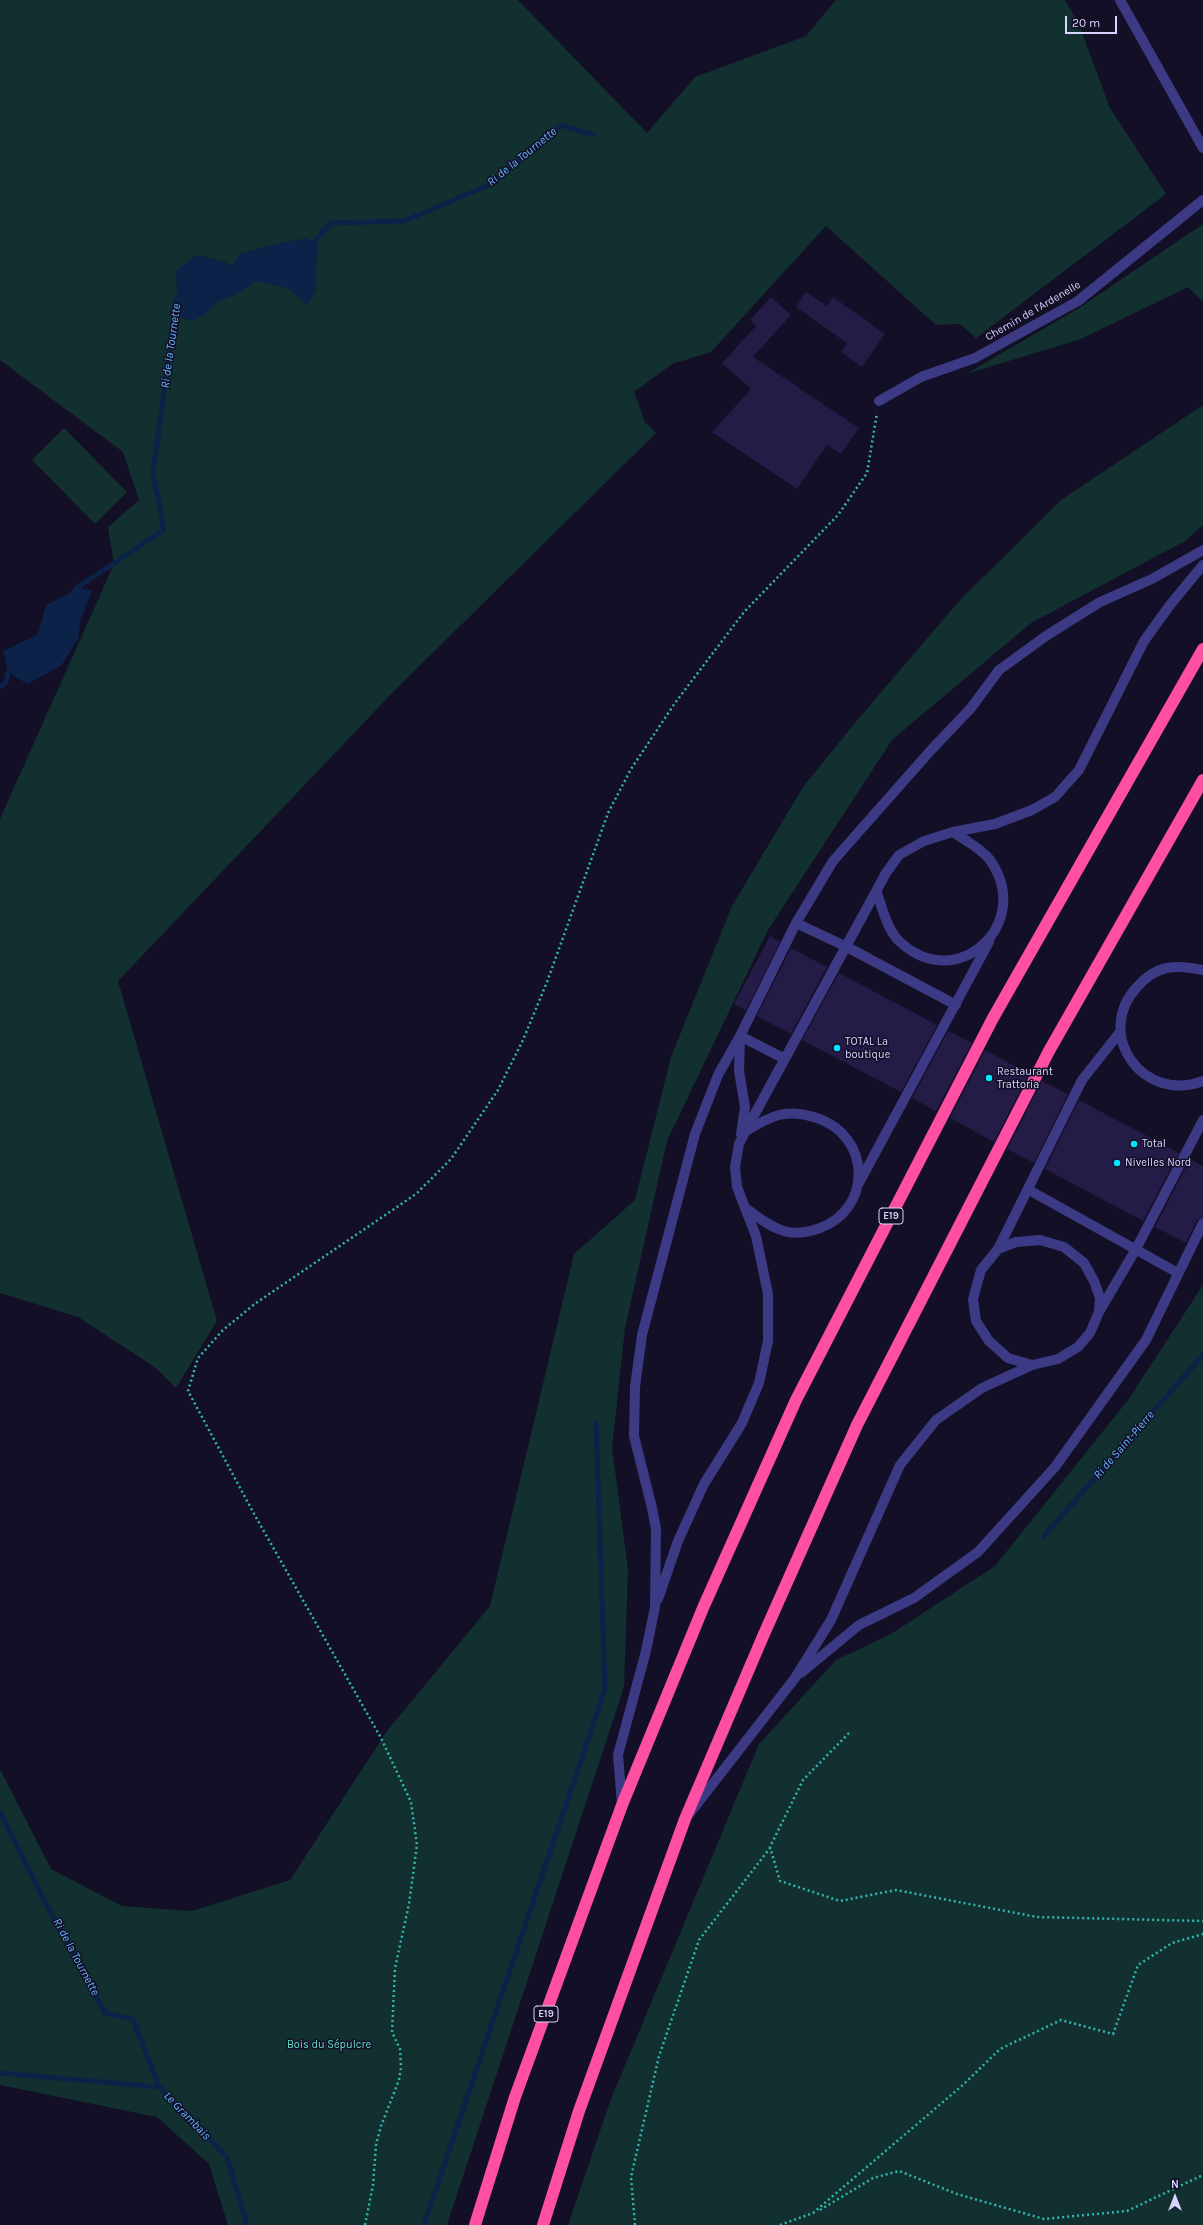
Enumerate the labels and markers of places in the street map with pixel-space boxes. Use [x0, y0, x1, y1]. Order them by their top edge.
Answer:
place label: TOTAL La boutique [845, 1035, 890, 1061]
marker: TOTAL La boutique [832, 1043, 842, 1053]
place label: Restaurant Trattoria [997, 1065, 1053, 1091]
marker: Restaurant Trattoria [984, 1073, 994, 1083]
place label: Total [1142, 1137, 1166, 1151]
marker: Total [1129, 1139, 1139, 1149]
place label: Nivelles Nord [1125, 1156, 1191, 1170]
marker: Nivelles Nord [1112, 1158, 1122, 1168]

